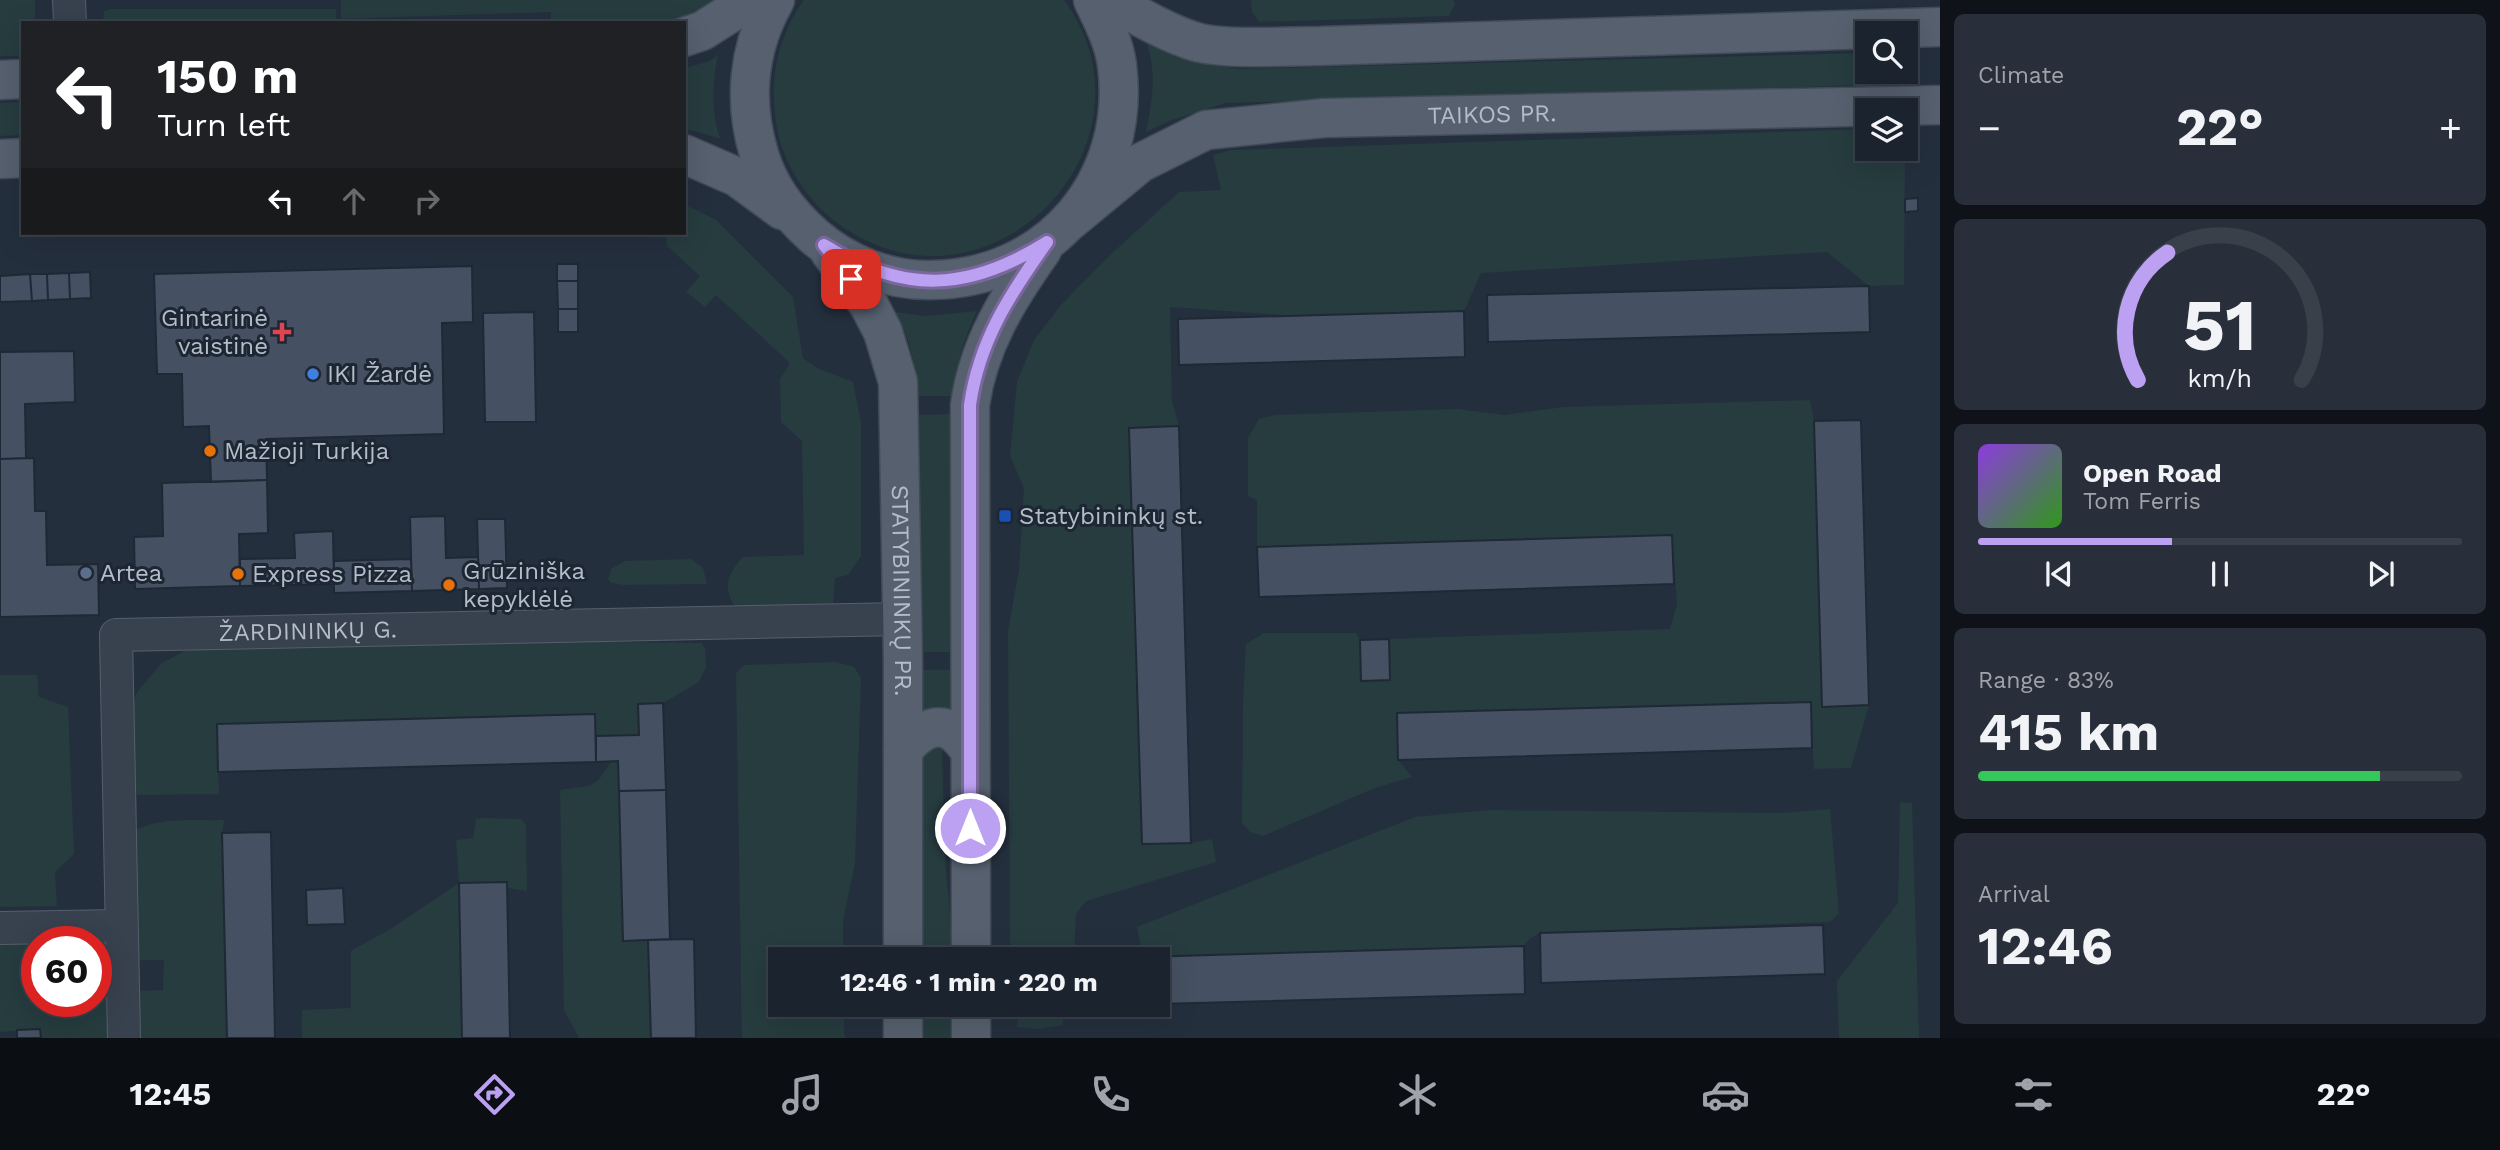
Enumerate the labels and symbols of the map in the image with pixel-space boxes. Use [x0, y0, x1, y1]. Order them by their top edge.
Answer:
street label: TAIKOS PR. [1427, 99, 1557, 130]
pin [821, 249, 881, 309]
place label: Gintarinė vaistinė [161, 304, 268, 360]
marker: Gintarinė vaistinė [274, 324, 290, 340]
place label: IKI Žardė [327, 360, 432, 388]
marker: IKI Žardė [305, 366, 321, 382]
place label: Mažioji Turkija [224, 437, 389, 465]
marker: Mažioji Turkija [202, 443, 218, 459]
street label: STATYBININKŲ PR. [886, 485, 917, 696]
place label: Statybininkų st. [1019, 502, 1203, 530]
marker: Statybininkų st. [997, 508, 1013, 524]
place label: Grūziniška kepyklėlė [463, 557, 585, 613]
place label: Artea [100, 559, 162, 587]
place label: Express Pizza [252, 560, 412, 588]
marker: Artea [78, 565, 94, 581]
marker: Express Pizza [230, 566, 246, 582]
marker: Grūziniška kepyklėlė [441, 577, 457, 593]
street label: ŽARDININKŲ G. [218, 615, 397, 647]
position arrow [933, 791, 1007, 865]
speed limit sign: 60 [21, 926, 112, 1017]

